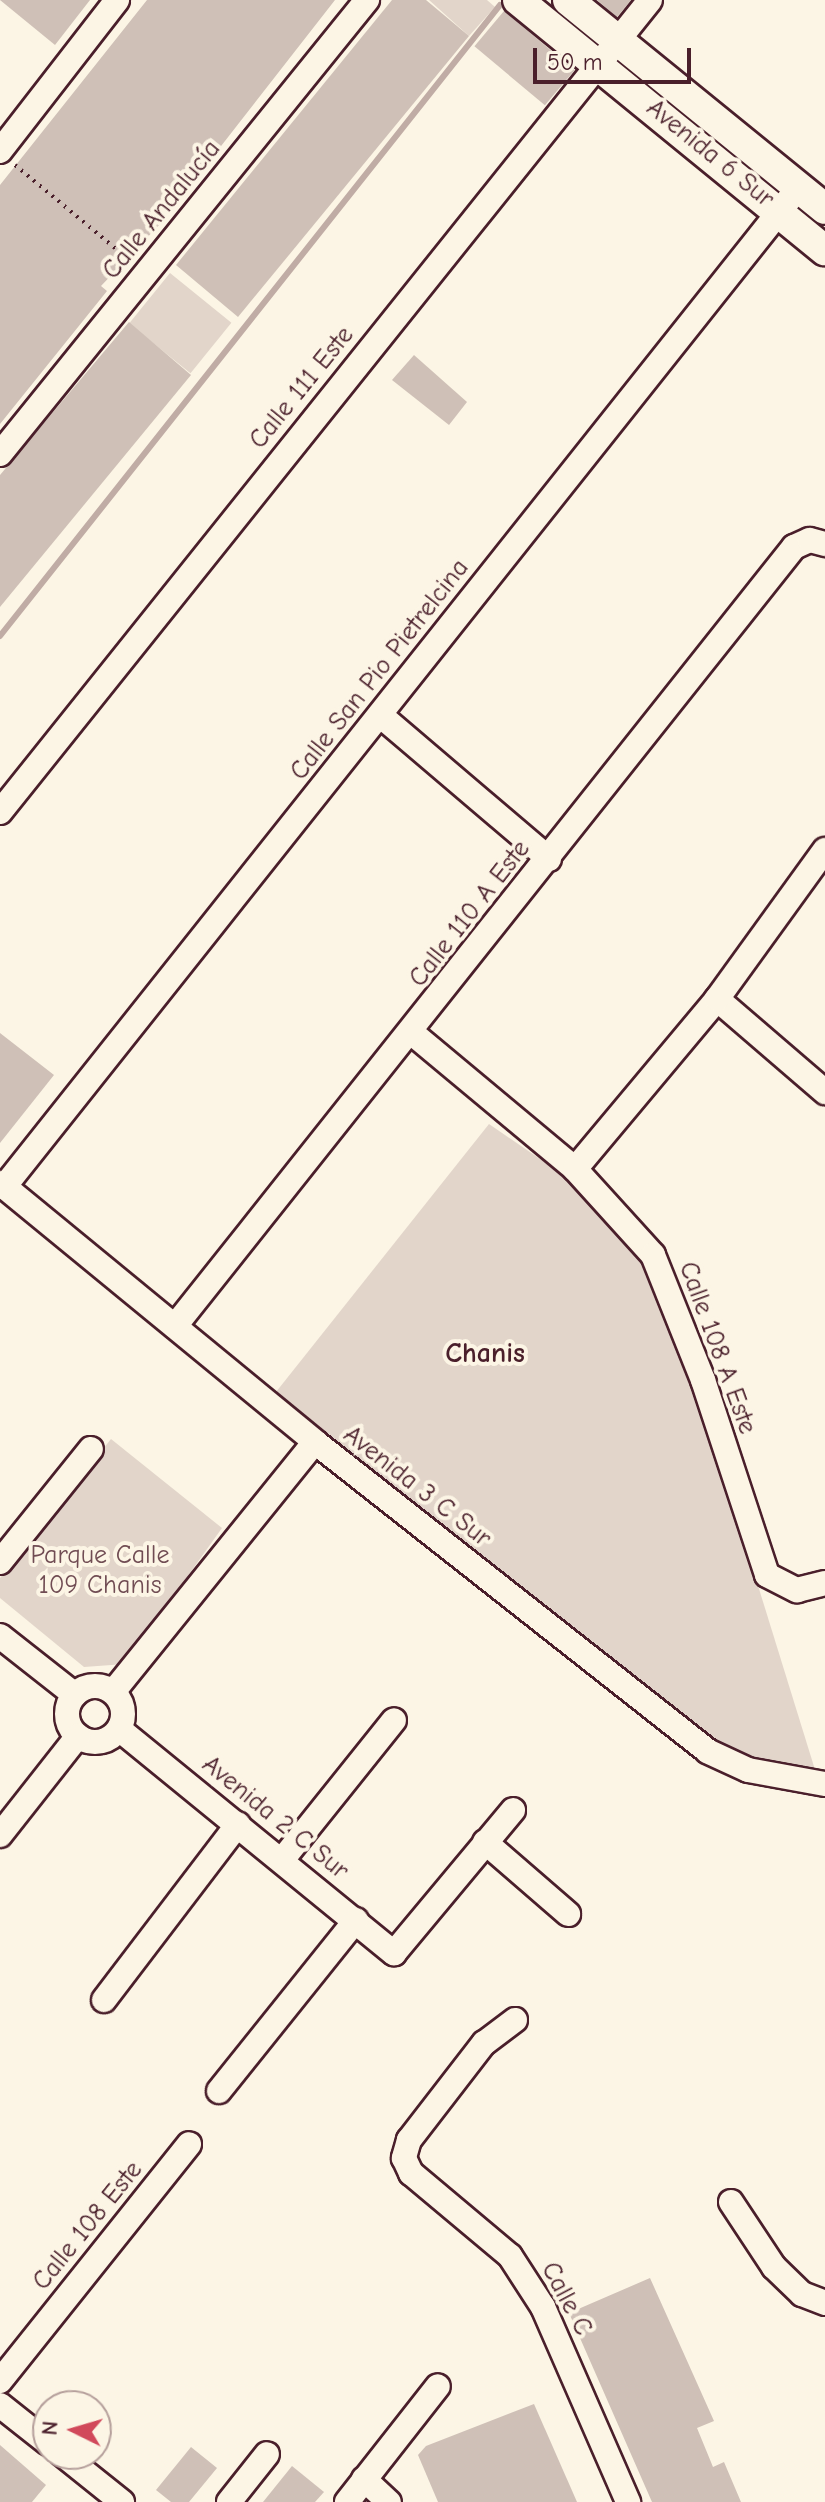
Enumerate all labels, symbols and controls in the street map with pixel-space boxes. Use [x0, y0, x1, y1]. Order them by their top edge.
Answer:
scale bar [537, 32, 695, 82]
text: 50 m [547, 48, 603, 76]
street label: Avenida 6 Sur [640, 93, 780, 215]
street label: Calle Andalucía [96, 134, 228, 286]
street label: Calle 111 Este [243, 321, 361, 455]
street label: Calle San Pio Pietrelcina [284, 553, 476, 787]
street label: Calle 110 A Este [403, 834, 537, 994]
street label: Calle 108 A Este [671, 1258, 763, 1438]
district label: Chanis [445, 1336, 525, 1370]
street label: Avenida 3 C Sur [337, 1420, 497, 1554]
park label: Parque Calle 109 Chanis [31, 1540, 169, 1602]
street label: Avenida 2 C Sur [195, 1749, 355, 1887]
street label: Calle 108 Este [27, 2155, 149, 2297]
street label: Calle C [534, 2257, 598, 2341]
north arrow [32, 2390, 112, 2470]
text: N [37, 2420, 64, 2436]

